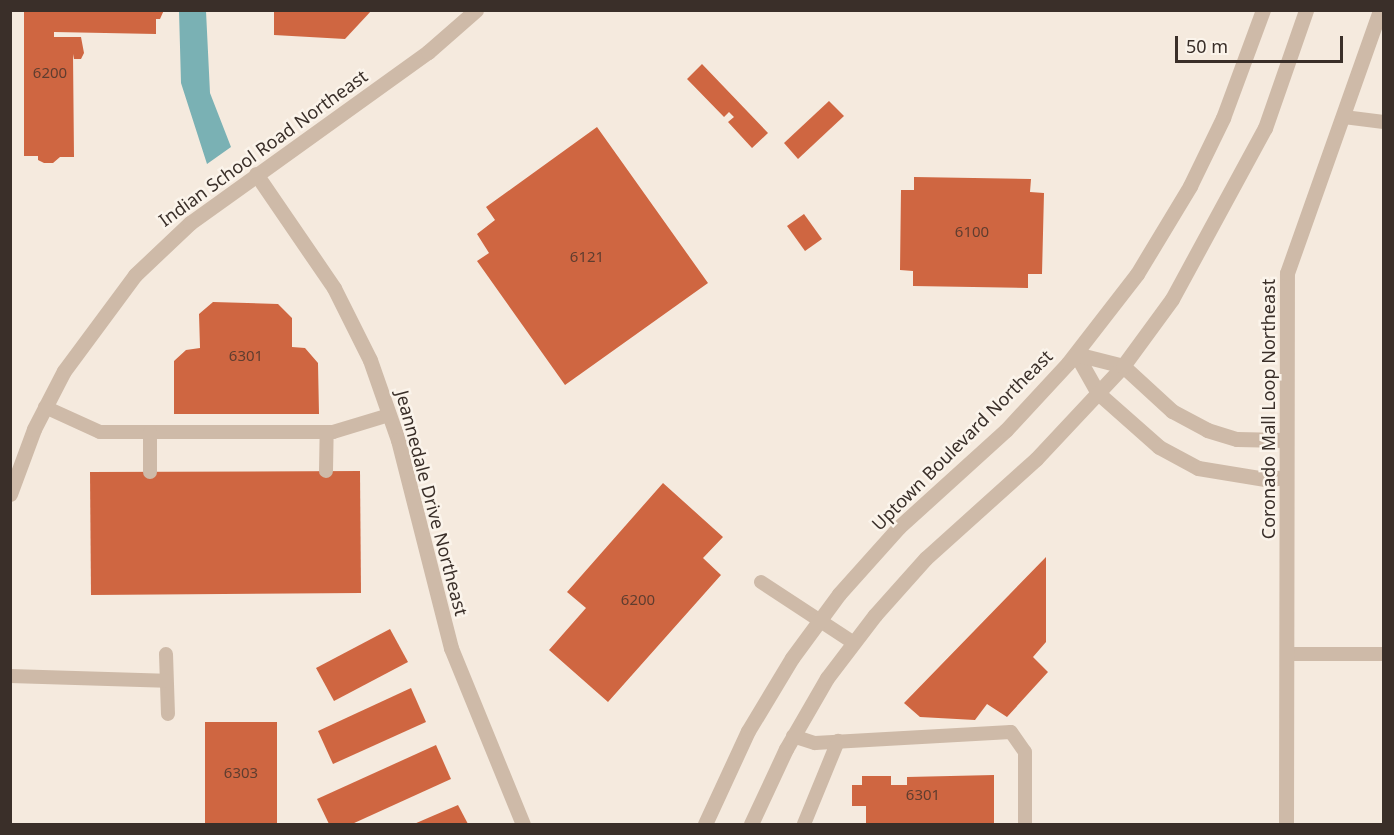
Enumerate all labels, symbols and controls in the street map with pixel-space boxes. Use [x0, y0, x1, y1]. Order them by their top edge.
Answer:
scale bar [1178, 24, 1346, 62]
text: 50 m [1186, 34, 1228, 58]
house number: 6200 [33, 64, 67, 82]
street label: Indian School Road Northeast [155, 65, 371, 231]
house number: 6100 [955, 223, 989, 241]
house number: 6121 [570, 248, 604, 266]
street label: Coronado Mall Loop Northeast [1257, 279, 1279, 539]
street label: Uptown Boulevard Northeast [867, 345, 1057, 535]
house number: 6301 [229, 347, 263, 365]
street label: Jeannedale Drive Northeast [391, 388, 473, 618]
house number: 6200 [621, 591, 655, 609]
house number: 6303 [224, 764, 258, 782]
house number: 6301 [906, 786, 940, 804]

